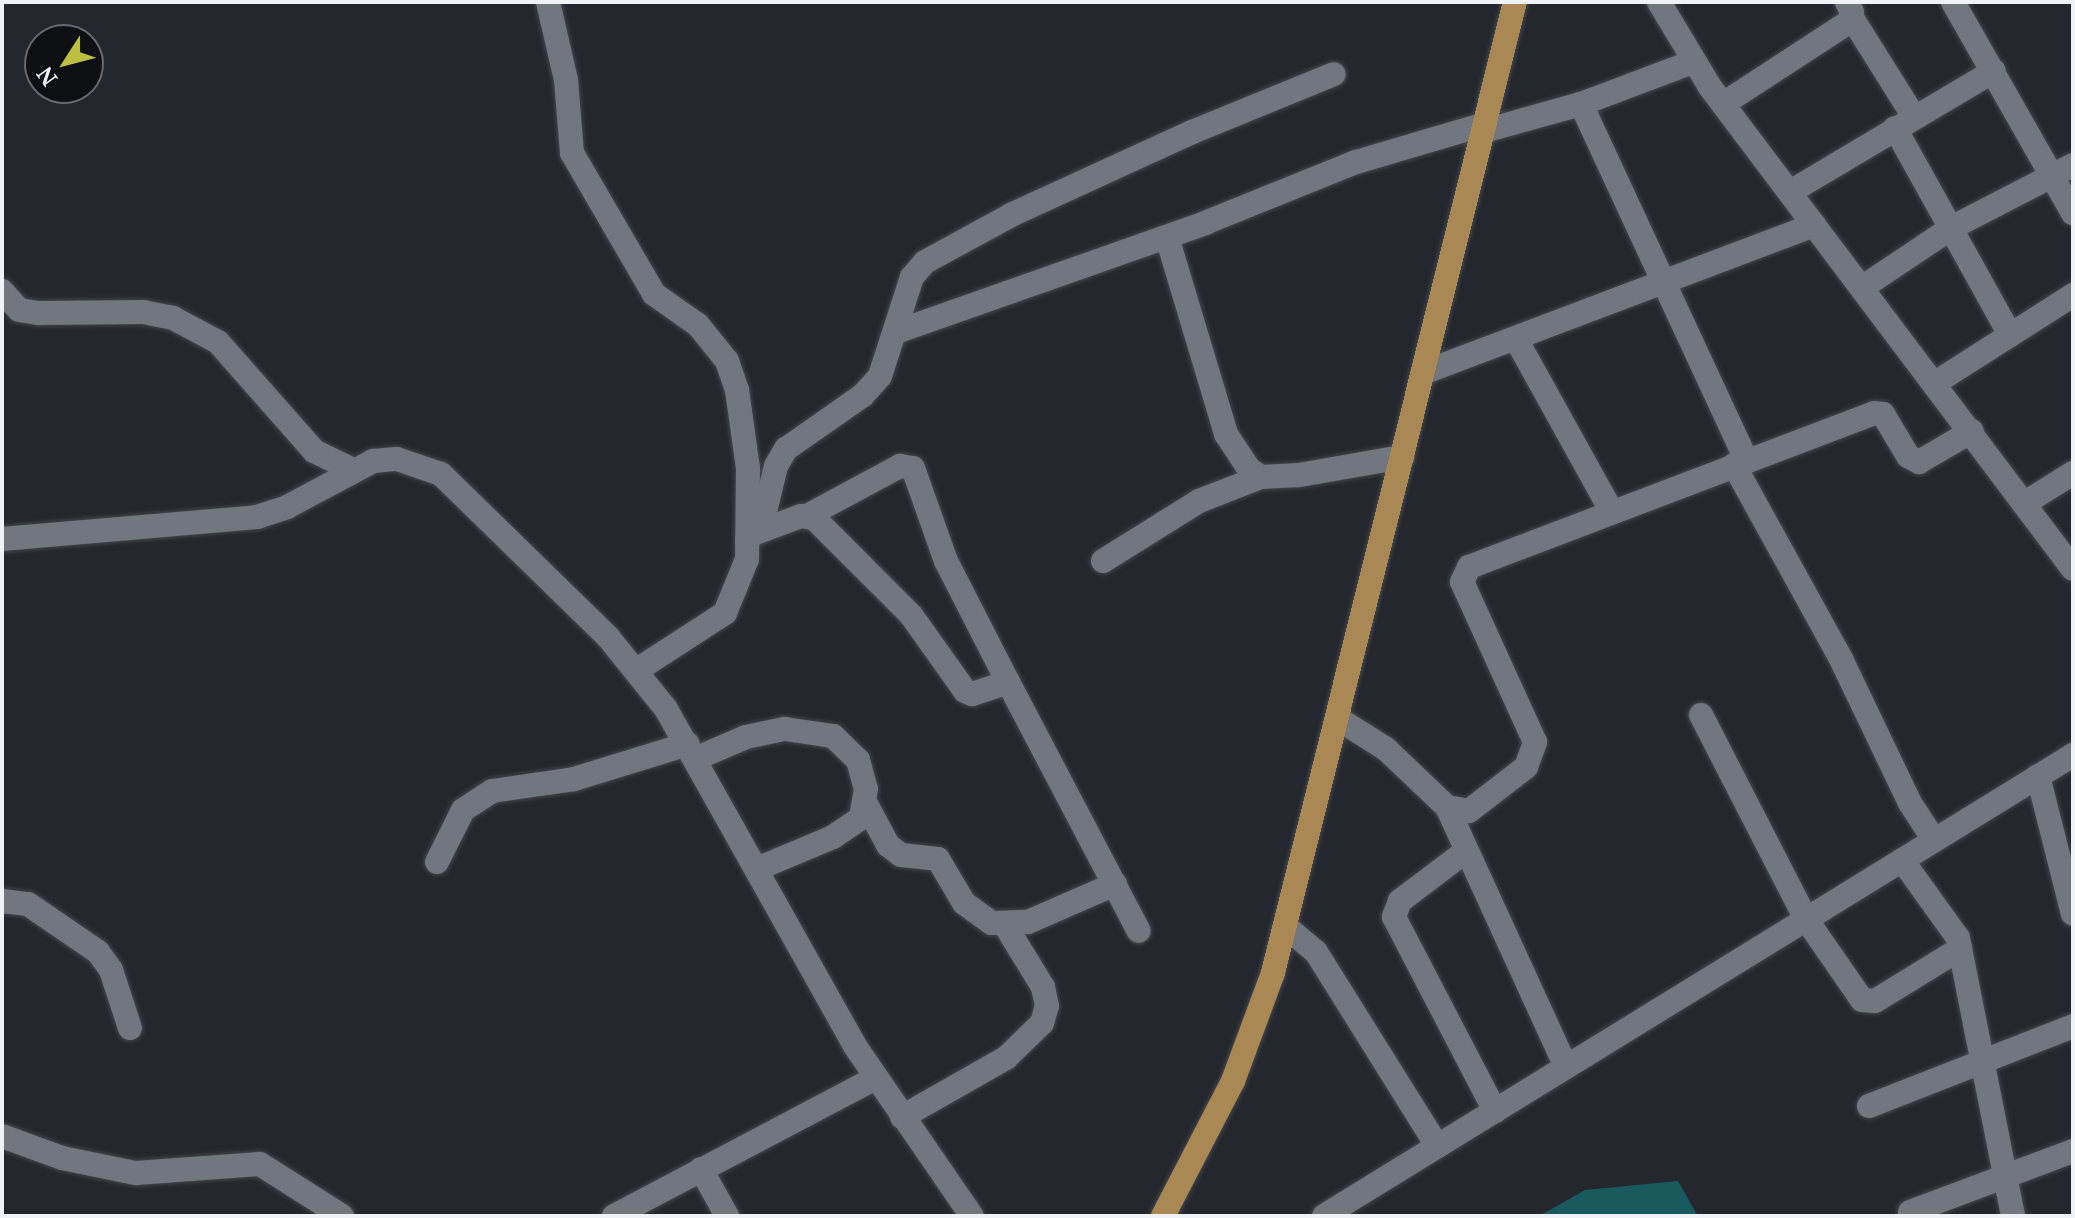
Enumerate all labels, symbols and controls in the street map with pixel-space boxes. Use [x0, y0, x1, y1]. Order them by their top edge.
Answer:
north arrow [24, 24, 104, 104]
text: N [29, 61, 63, 93]

